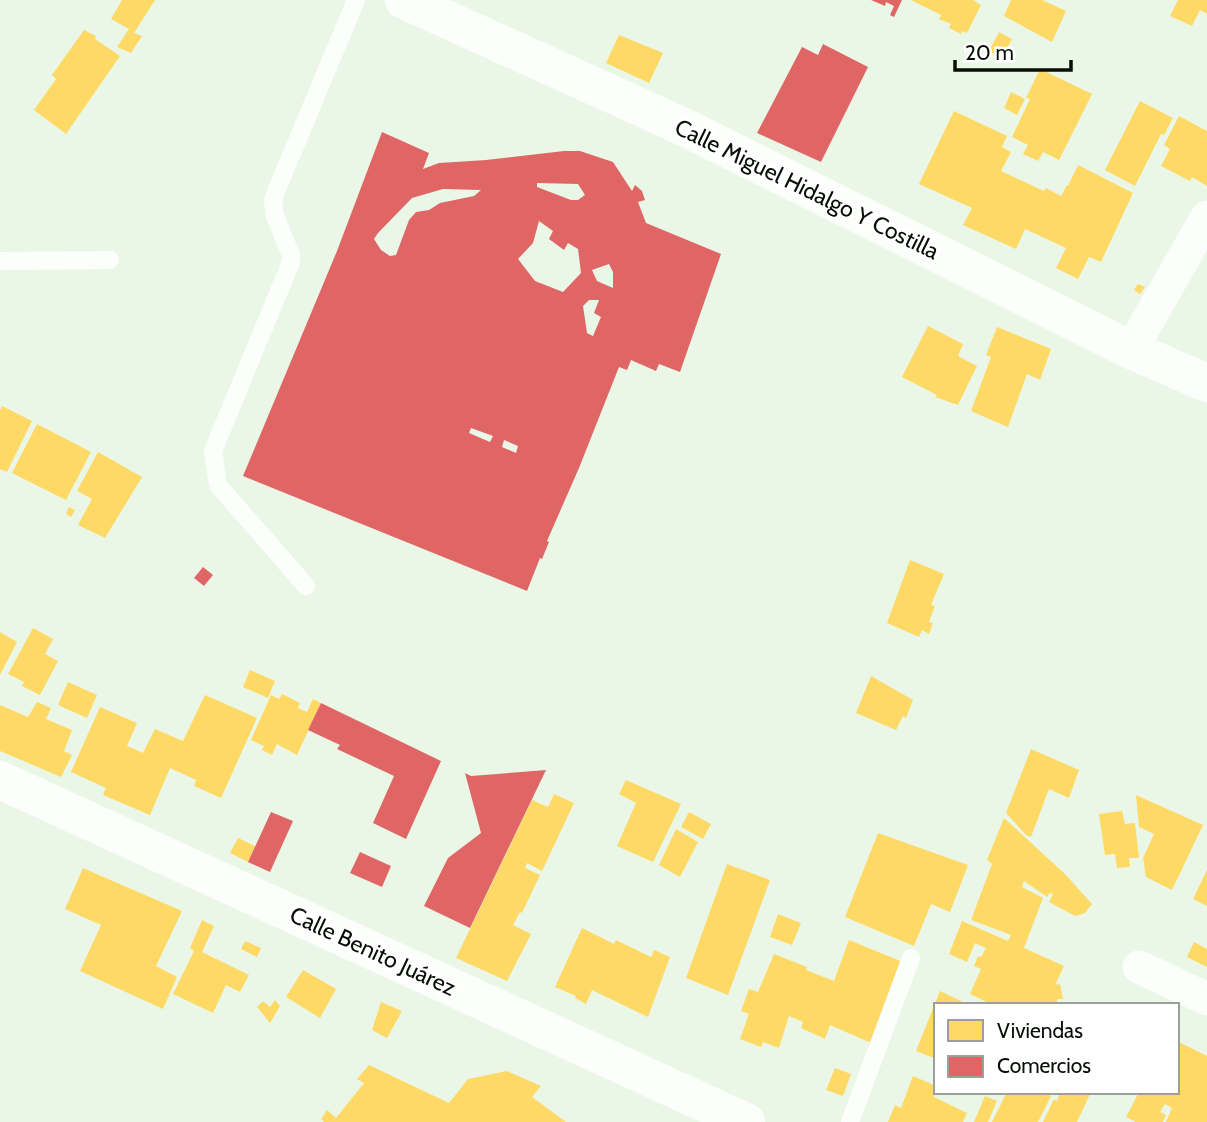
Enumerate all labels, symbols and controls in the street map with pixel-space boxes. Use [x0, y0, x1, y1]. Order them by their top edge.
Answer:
scale bar [955, 28, 1070, 72]
text: 20 m [965, 40, 1014, 65]
street label: Calle Miguel Hidalgo Y Costilla [670, 113, 944, 265]
street label: Calle Benito Juárez [286, 900, 461, 1002]
legend [934, 1003, 1179, 1094]
text: Viviendas [997, 1018, 1083, 1043]
text: Comercios [997, 1053, 1091, 1078]

